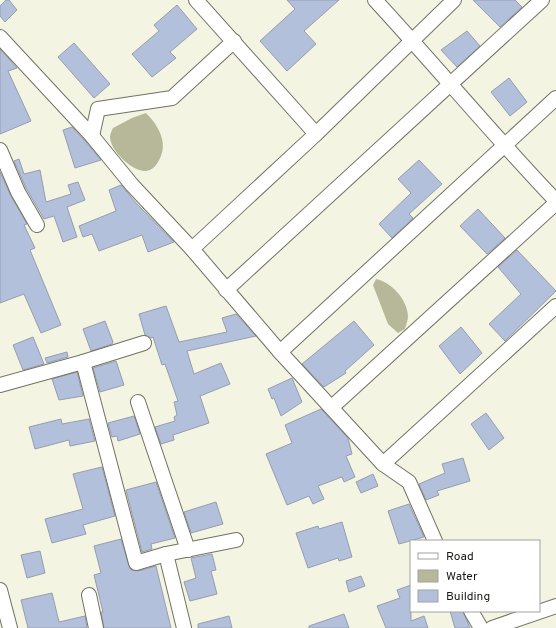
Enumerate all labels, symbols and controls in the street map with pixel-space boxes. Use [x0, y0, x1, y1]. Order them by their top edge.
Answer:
legend [410, 540, 540, 612]
text: Road [446, 549, 474, 565]
text: Water [446, 569, 478, 585]
text: Building [446, 589, 490, 605]

